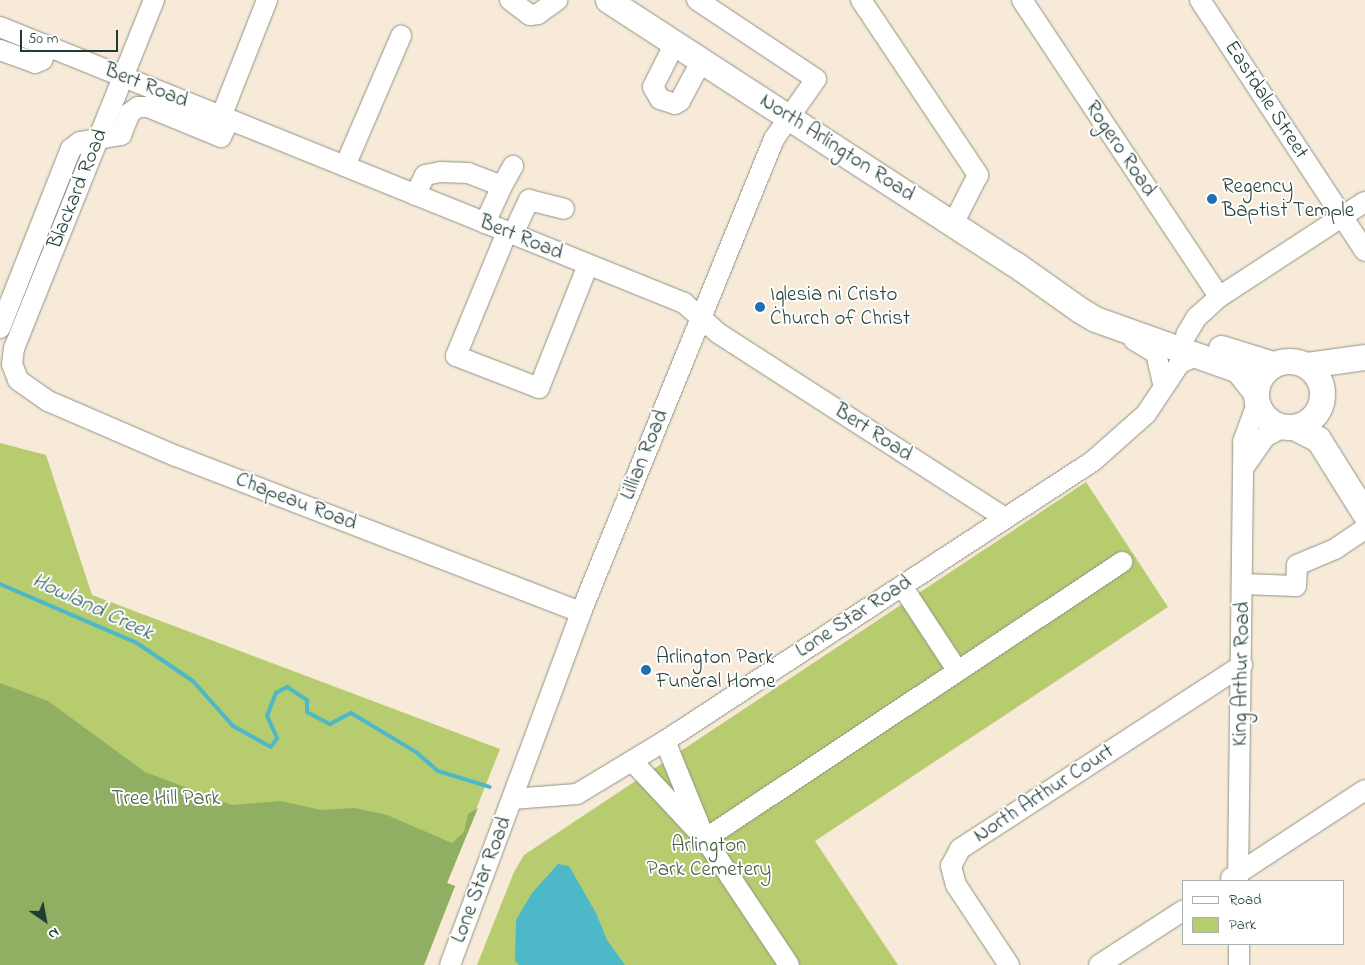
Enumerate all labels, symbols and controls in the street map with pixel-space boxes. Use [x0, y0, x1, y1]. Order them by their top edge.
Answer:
scale bar [22, 20, 120, 52]
text: 50 m [28, 28, 58, 50]
street label: Eastdale Street [1218, 36, 1314, 164]
street label: Bert Road [100, 58, 192, 114]
street label: North Arlington Road [755, 88, 919, 208]
street label: Rogero Road [1079, 96, 1161, 202]
street label: Blackard Road [43, 125, 113, 253]
place label: Regency Baptist Temple [1222, 174, 1354, 224]
marker: Regency Baptist Temple [1206, 193, 1218, 205]
street label: Bert Road [475, 210, 567, 266]
place label: Iglesia ni Cristo Church of Christ [770, 282, 910, 332]
marker: Iglesia ni Cristo Church of Christ [754, 301, 766, 313]
street label: Bert Road [829, 398, 917, 468]
street label: Lillian Road [616, 406, 674, 504]
street label: Chapeau Road [232, 467, 360, 537]
water label: Howland Creek [27, 568, 157, 648]
street label: Lone Star Road [791, 570, 917, 664]
street label: King Arthur Road [1228, 601, 1256, 747]
place label: Arlington Park Funeral Home [656, 645, 775, 695]
marker: Arlington Park Funeral Home [640, 664, 652, 676]
street label: North Arthur Court [969, 739, 1119, 849]
park label: Tree Hill Park [112, 786, 220, 812]
street label: Lone Star Road [446, 813, 518, 947]
park label: Arlington Park Cemetery [647, 833, 771, 883]
legend [1182, 880, 1345, 945]
text: Road [1229, 889, 1262, 911]
north arrow [20, 895, 70, 945]
text: Park [1229, 914, 1256, 936]
text: N [44, 922, 63, 944]

